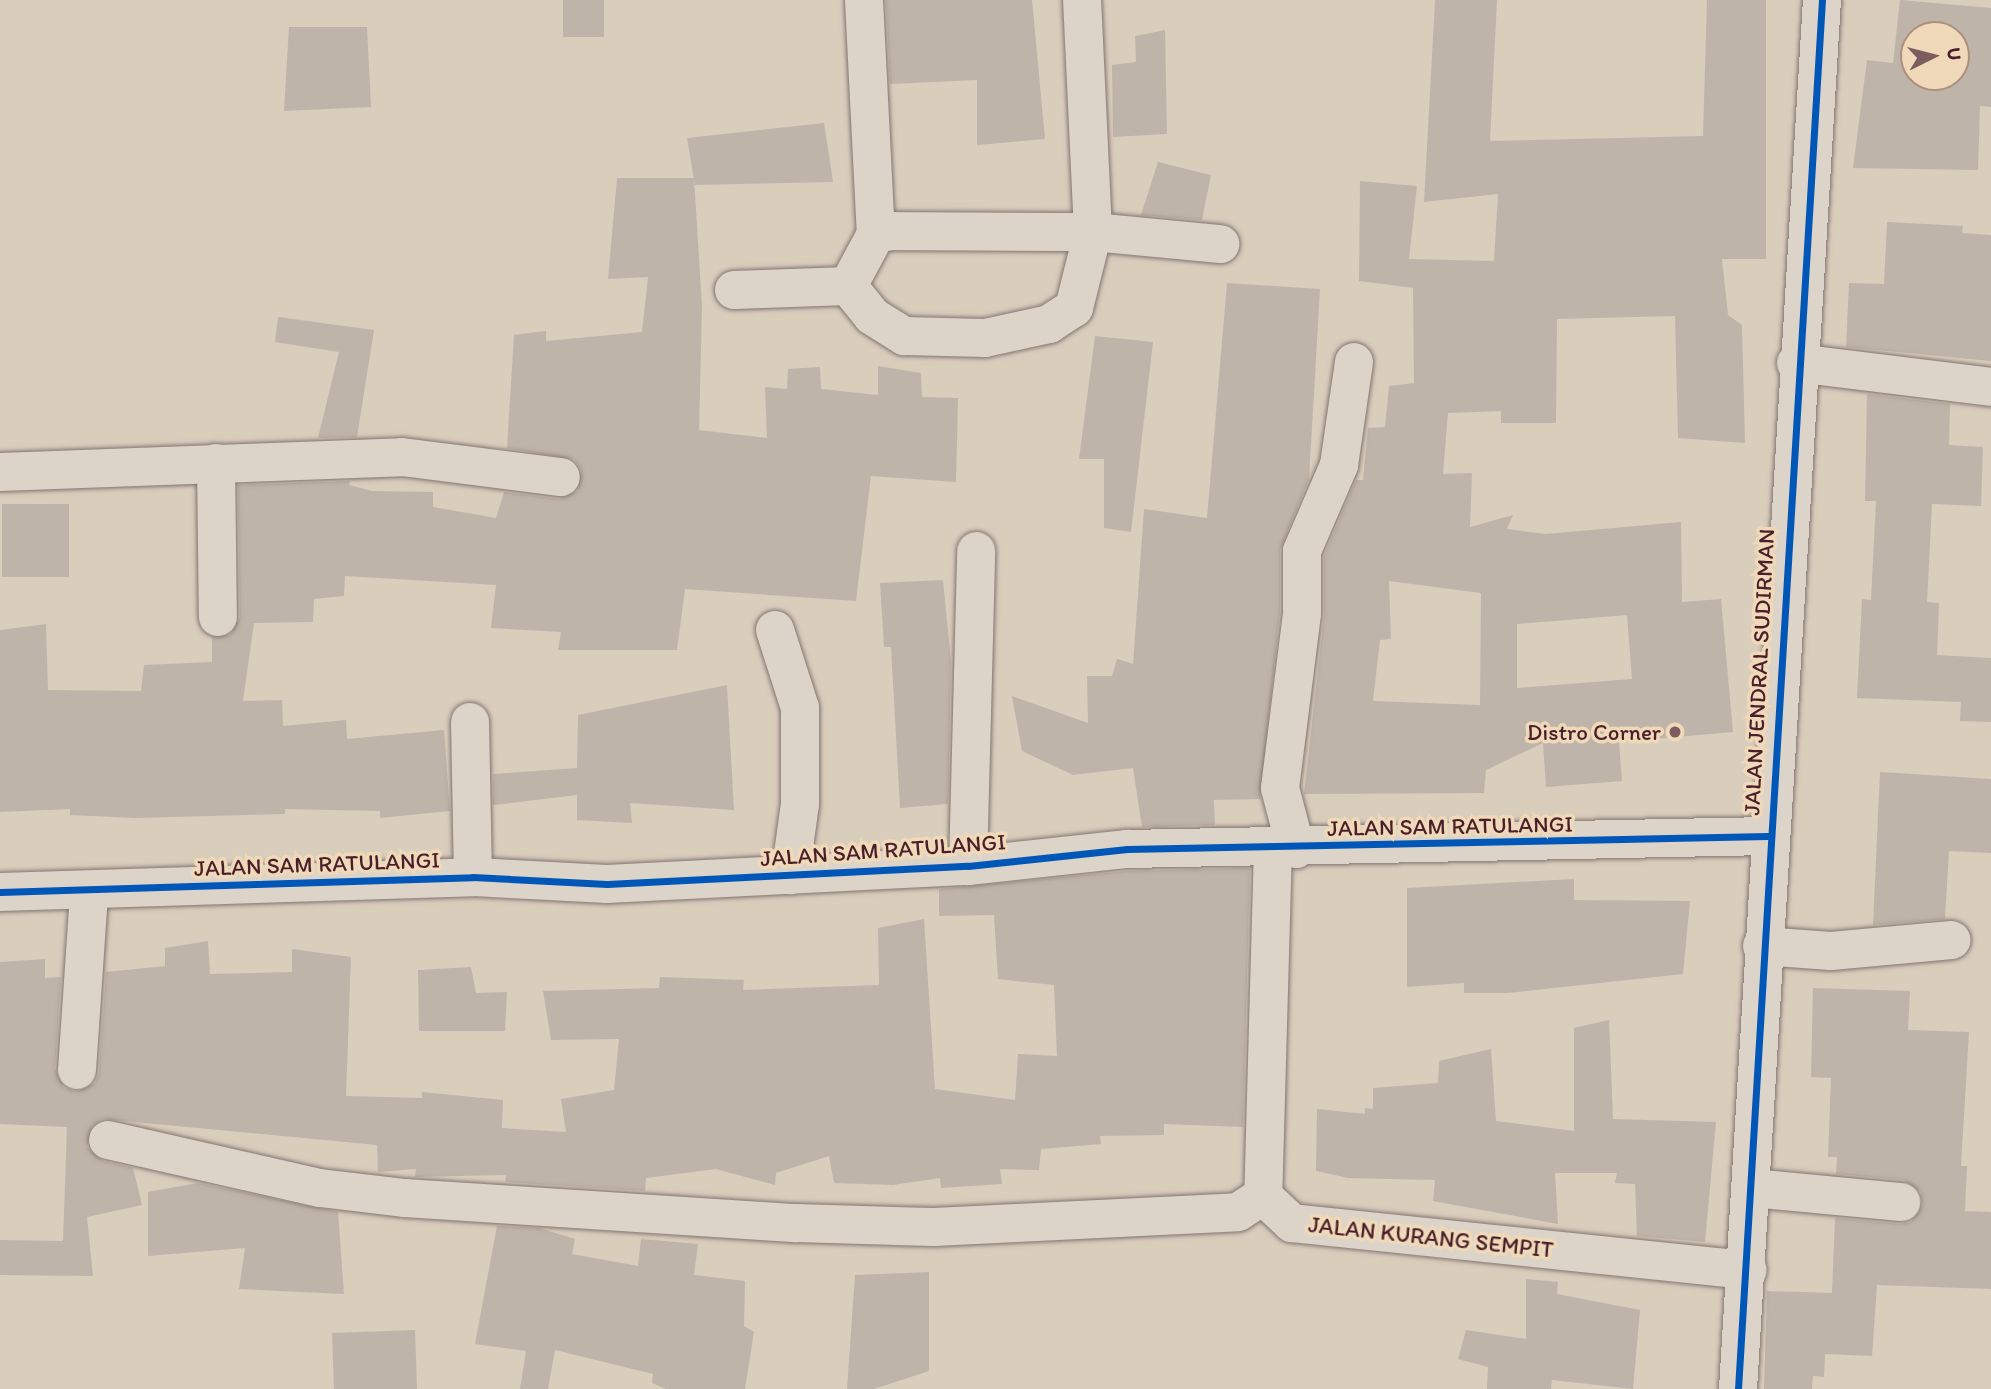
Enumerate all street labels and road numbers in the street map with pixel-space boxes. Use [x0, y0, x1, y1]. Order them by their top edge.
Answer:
street label: JALAN JENDRAL SUDIRMAN [1738, 530, 1780, 814]
street label: JALAN SAM RATULANGI [1326, 810, 1574, 842]
street label: JALAN SAM RATULANGI [759, 828, 1007, 872]
street label: JALAN SAM RATULANGI [193, 846, 441, 882]
street label: JALAN KURANG SEMPIT [1308, 1210, 1554, 1264]

